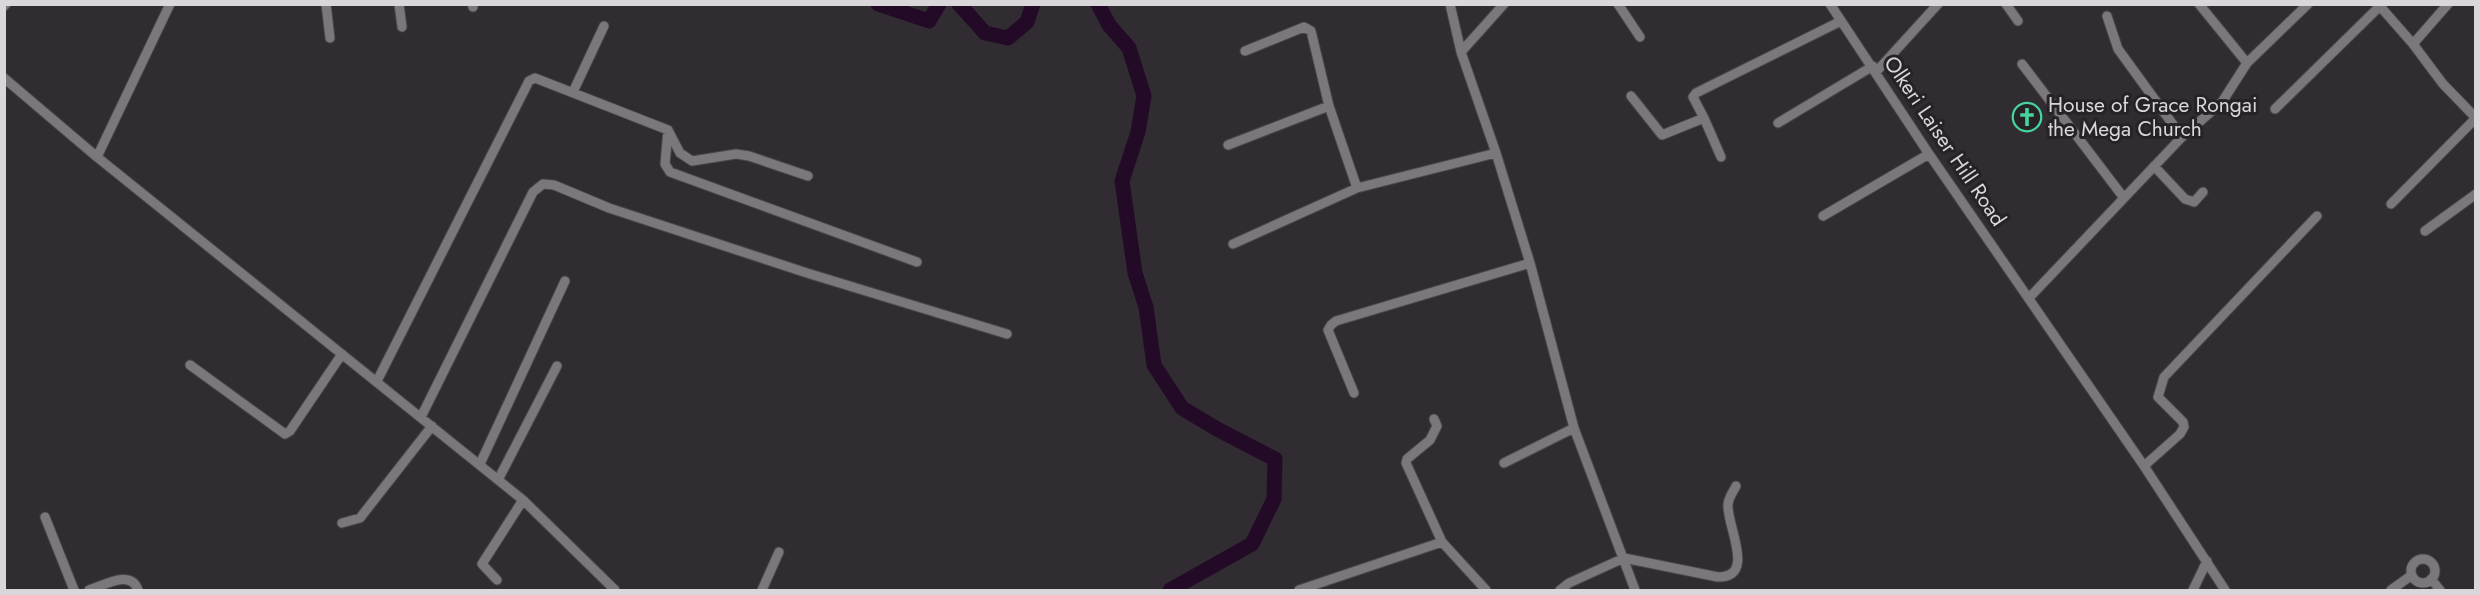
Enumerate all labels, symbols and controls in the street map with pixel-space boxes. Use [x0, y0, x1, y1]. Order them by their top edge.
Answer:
street label: Olkeri Laiser Hill Road [1877, 50, 2013, 232]
place label: House of Grace Rongai the Mega Church [2048, 90, 2257, 144]
church icon: House of Grace Rongai the Mega Church [2011, 101, 2043, 133]

